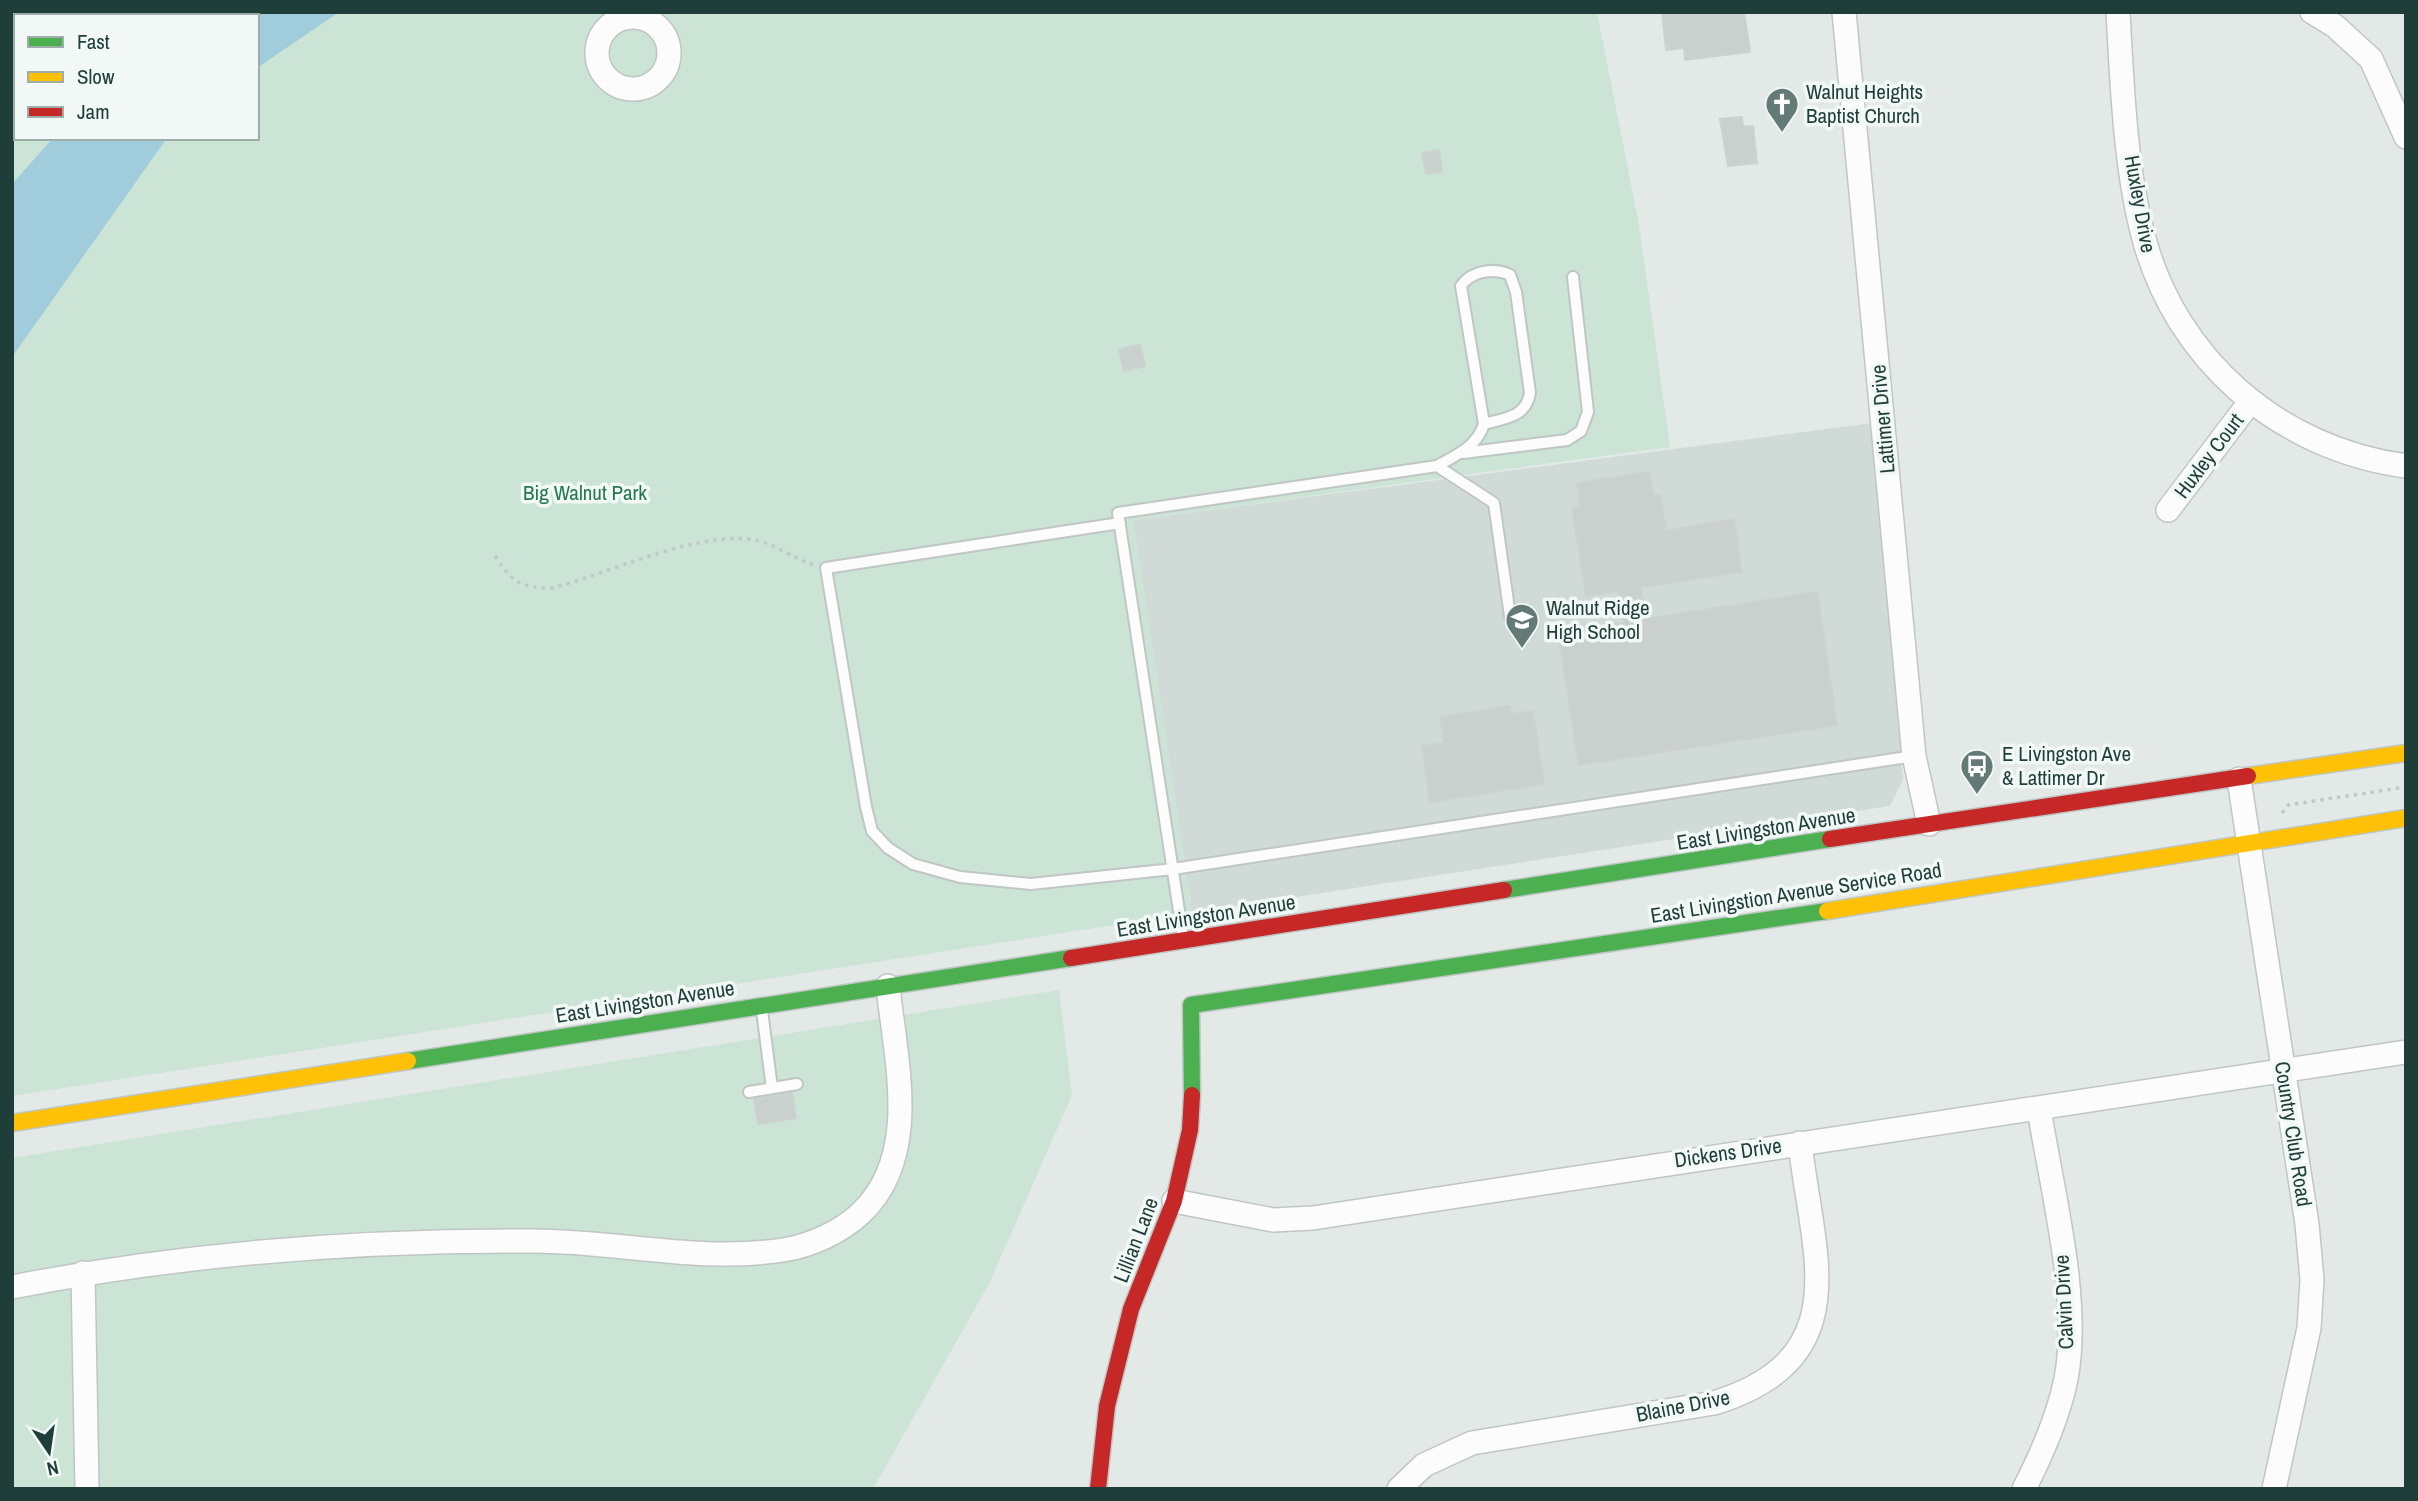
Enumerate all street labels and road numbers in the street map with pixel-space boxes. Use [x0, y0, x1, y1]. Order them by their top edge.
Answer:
street label: Huxley Drive [2118, 153, 2163, 255]
street label: Lattimer Drive [1863, 363, 1902, 475]
street label: Huxley Court [2167, 407, 2250, 504]
street label: East Livingston Avenue [1674, 800, 1857, 857]
street label: East Livingstion Avenue Service Road [1648, 855, 1944, 930]
street label: East Livingston Avenue [1114, 887, 1297, 944]
street label: East Livingston Avenue [553, 973, 736, 1030]
street label: Country Club Road [2268, 1059, 2319, 1209]
street label: Dickens Drive [1672, 1131, 1783, 1174]
street label: Lillian Lane [1106, 1193, 1165, 1287]
street label: Calvin Drive [2047, 1254, 2080, 1350]
street label: Blaine Drive [1634, 1382, 1732, 1429]

